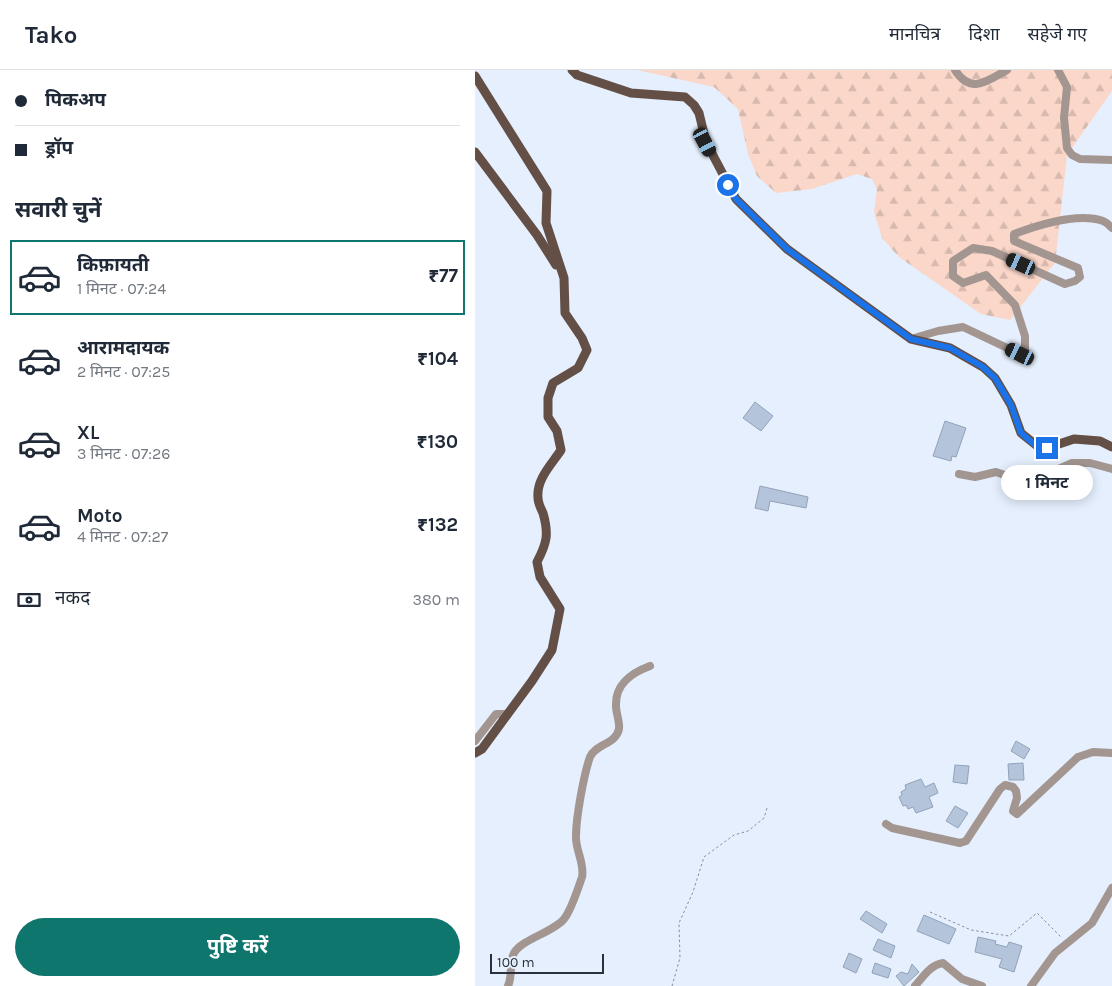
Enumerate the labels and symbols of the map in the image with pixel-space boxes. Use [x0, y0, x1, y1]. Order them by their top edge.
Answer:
car [691, 125, 718, 159]
route start [717, 174, 739, 196]
car [1004, 251, 1037, 277]
car [1003, 341, 1036, 367]
route end [1036, 437, 1058, 459]
callout: 1 मिनट [1001, 466, 1093, 500]
scale bar [490, 951, 604, 974]

